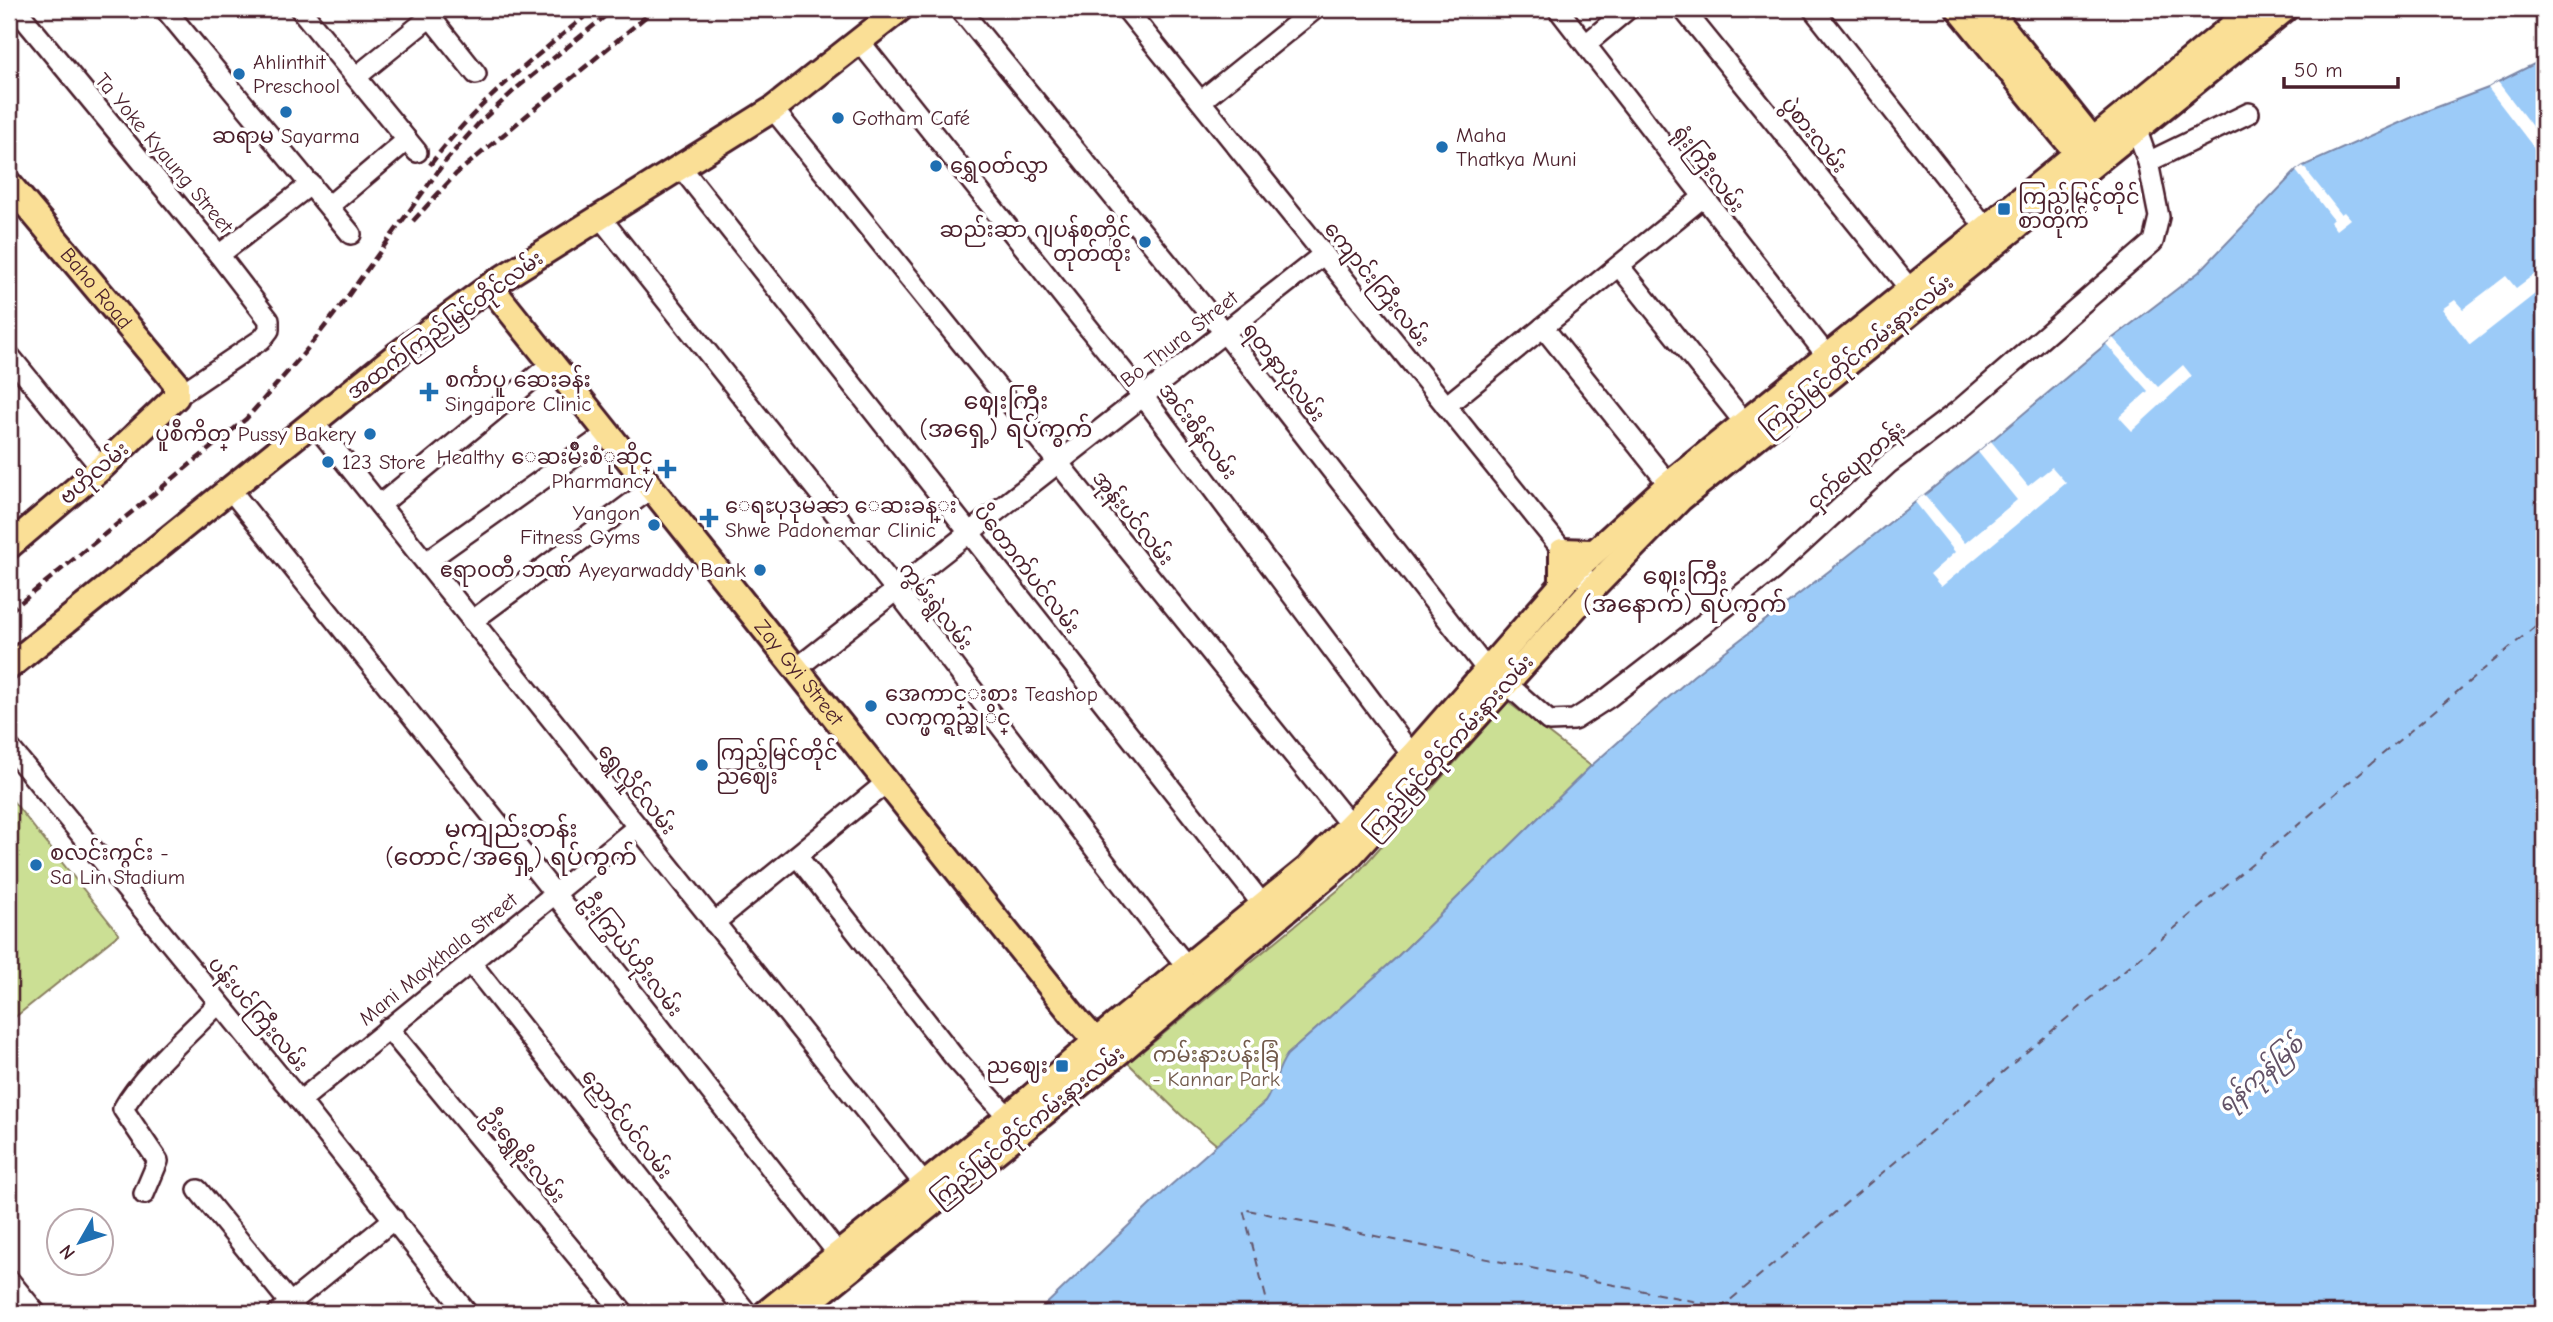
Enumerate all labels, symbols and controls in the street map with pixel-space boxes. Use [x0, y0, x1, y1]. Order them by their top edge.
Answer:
scale bar [2284, 46, 2397, 90]
place label: Ahlinthit Preschool [253, 50, 340, 98]
text: 50 m [2294, 58, 2343, 82]
marker: Ahlinthit Preschool [231, 66, 247, 82]
street label: Ta Yoke Kyaung Street [90, 68, 238, 239]
street label: ပွဲစားလမ်း [1773, 90, 1855, 180]
marker: ဆရာမ Sayarma [278, 104, 294, 120]
place label: Gotham Café [852, 106, 970, 130]
marker: Gotham Café [830, 110, 846, 126]
street label: ရုံးကြီးလမ်း [1665, 119, 1753, 220]
place label: Maha Thatkya Muni [1456, 123, 1577, 171]
place label: ဆရာမ Sayarma [212, 124, 360, 153]
marker: Maha Thatkya Muni [1434, 139, 1450, 155]
place label: ရွှေဝတ်လွှာ [950, 150, 1048, 183]
marker: ရွှေဝတ်လွှာ [928, 158, 944, 174]
place label: ကြည့်မြင့်တိုင် စာတိုက် [2018, 181, 2140, 238]
marker: ကြည့်မြင့်တိုင် စာတိုက် [1996, 201, 2012, 217]
place label: ဆည်းဆာ ဂျပန်စတိုင် တုတ်ထိုး [940, 214, 1131, 271]
street label: ကျောင်းကြီးလမ်း [1315, 214, 1438, 355]
marker: ဆည်းဆာ ဂျပန်စတိုင် တုတ်ထိုး [1137, 234, 1153, 250]
street label: Baho Road [56, 243, 137, 334]
street label: အထက်ကြည်မြင်တိုင်လမ်း [340, 243, 551, 408]
street label: ကြည်မြင်တိုင်ကမ်းနားလမ်း [1753, 267, 1961, 444]
street label: Bo Thura Street [1115, 285, 1243, 392]
street label: ရတနာပုံလမ်း [1234, 315, 1333, 429]
place label: စင်္ကာပူ ဆေးခန်း Singapore Clinic [445, 364, 591, 416]
street label: အင်းစိန်လမ်း [1150, 376, 1245, 487]
marker: စင်္ကာပူ ဆေးခန်း Singapore Clinic [419, 382, 439, 402]
district label: ဈေးကြီး (အရှေ့) ရပ်ကွက် [920, 385, 1092, 448]
street label: ငှက်ပျောတန်း [1799, 413, 1914, 519]
place label: ပူစီကိတ္ Pussy Bakery [155, 418, 357, 451]
marker: ပူစီကိတ္ Pussy Bakery [362, 426, 378, 442]
street label: ဗဟိုလမ်း [52, 434, 136, 513]
place label: Healthy ေဆးမ်ိဳးစံုဆိုင္ Pharmancy [436, 441, 654, 493]
place label: 123 Store [342, 450, 426, 474]
marker: 123 Store [320, 454, 336, 470]
marker: Healthy ေဆးမ်ိဳးစံုဆိုင္ Pharmancy [659, 461, 675, 477]
street label: အုန်းပင်လမ်း [1084, 463, 1182, 573]
place label: ေရႊပုဒုမၼာ ေဆးခန္း Shwe Padonemar Clinic [725, 494, 957, 542]
street label: ပိတောက်ပင်လမ်း [969, 497, 1088, 638]
place label: Yangon Fitness Gyms [520, 501, 640, 549]
marker: ေရႊပုဒုမၼာ ေဆးခန္း Shwe Padonemar Clinic [699, 508, 719, 528]
marker: Yangon Fitness Gyms [646, 517, 662, 533]
place label: ဧရာဝတီ ဘဏ် Ayeyarwaddy Bank [440, 554, 746, 587]
street label: ကွမ်းရွဲလမ်း [890, 555, 981, 658]
district label: ဈေးကြီး (အနောက်) ရပ်ကွက် [1583, 560, 1787, 623]
marker: ဧရာဝတီ ဘဏ် Ayeyarwaddy Bank [752, 562, 768, 578]
street label: Zay Gyi Street [750, 615, 849, 731]
street label: ကြည်မြင်တိုင်ကမ်းနားလမ်း [1357, 647, 1542, 848]
place label: အေကာင္းစား Teashop လက္ဖက္ရည္ဆုိင္ [885, 682, 1098, 736]
marker: အေကာင္းစား Teashop လက္ဖက္ရည္ဆုိင္ [863, 698, 879, 714]
street label: ရွှေလှိုင်လမ်း [589, 736, 684, 842]
place label: ကြည့်မြင်တိုင် ညဈေး [716, 737, 838, 794]
marker: ကြည့်မြင်တိုင် ညဈေး [694, 757, 710, 773]
district label: မကျည်းတန်း (တောင်/အရှေ့) ရပ်ကွက် [385, 813, 637, 876]
place label: စလင်းကွင်း - Sa Lin Stadium [50, 837, 185, 889]
marker: စလင်းကွင်း - Sa Lin Stadium [28, 857, 44, 873]
street label: ဦးကြွယ်ဟိုးလမ်း [573, 886, 691, 1024]
street label: Mani Maykhala Street [354, 887, 523, 1030]
street label: ပန်းပင်ကြီးလမ်း [199, 949, 316, 1079]
water label: ရန်ကုန်မြစ် [2210, 1027, 2313, 1122]
street label: ကြည်မြင်တိုင်ကမ်းနားလမ်း [924, 1038, 1132, 1215]
park label: ကမ်းနားပန်းခြံ - Kannar Park [1152, 1039, 1280, 1091]
place label: ညဈေး [986, 1054, 1048, 1083]
marker: ညဈေး [1054, 1058, 1070, 1074]
street label: ညောင်ပင်လမ်း [573, 1062, 680, 1187]
street label: ဦးရွှေစိုးလမ်း [474, 1102, 573, 1211]
north arrow [46, 1206, 116, 1276]
text: N [55, 1240, 80, 1264]

